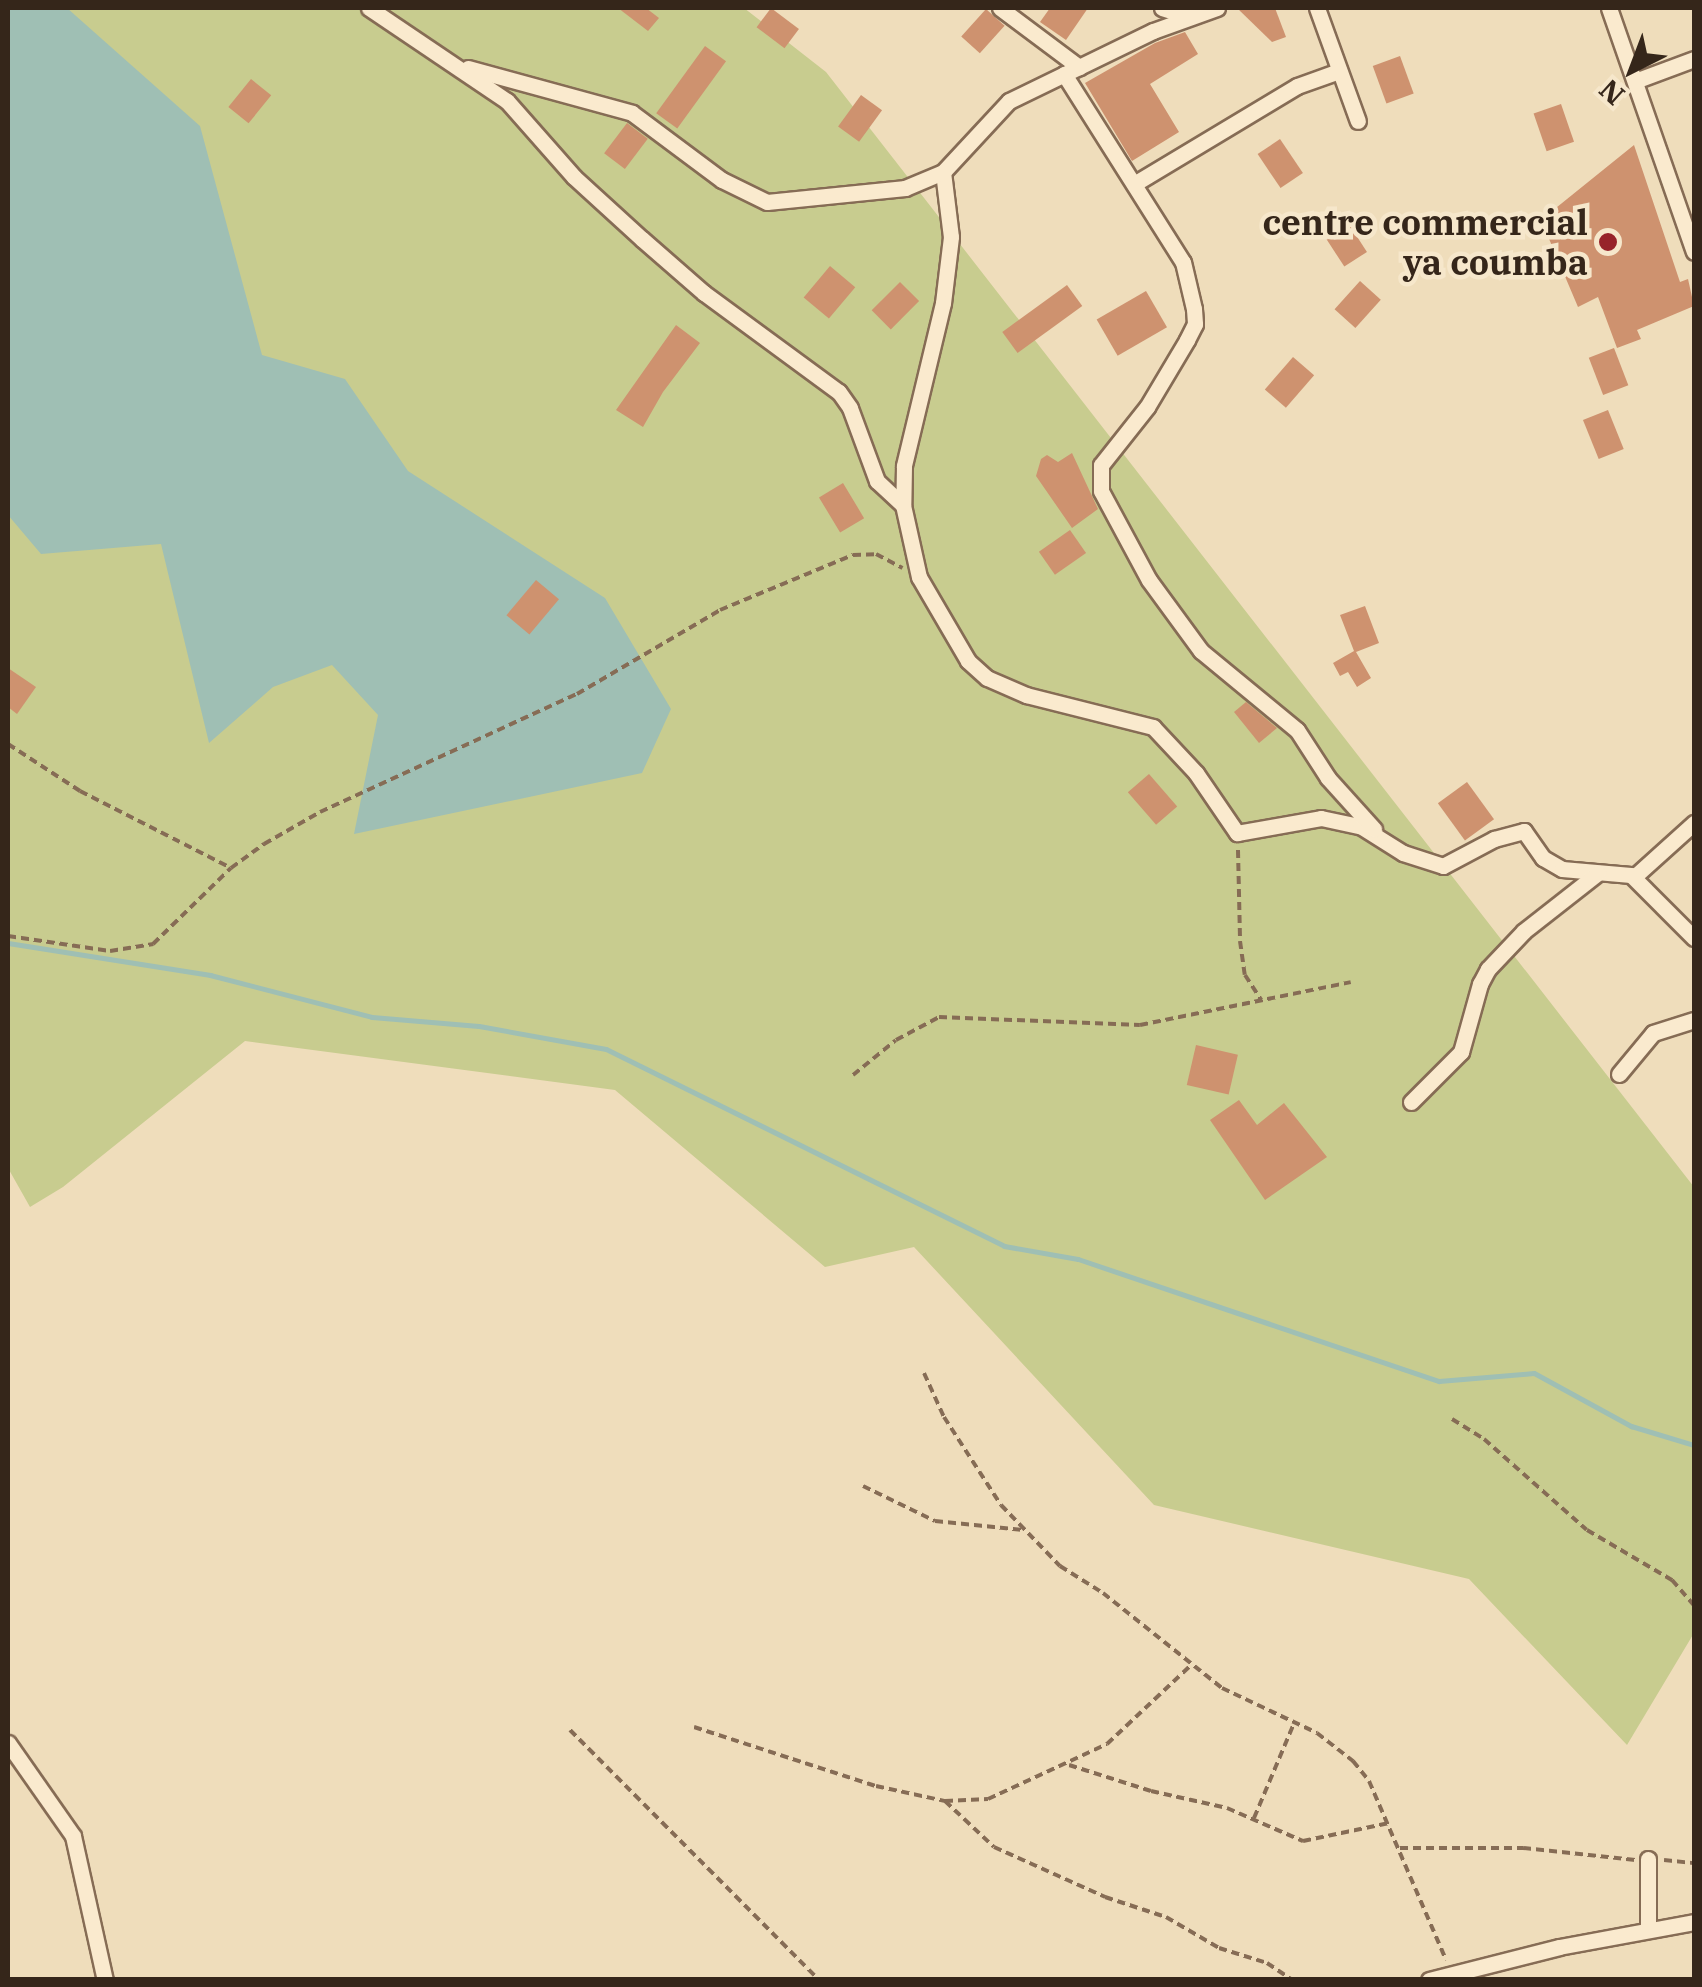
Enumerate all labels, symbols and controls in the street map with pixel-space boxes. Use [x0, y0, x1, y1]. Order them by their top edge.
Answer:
north arrow [1582, 20, 1682, 120]
text: N [1591, 72, 1632, 114]
place label: centre commercial ya coumba [1262, 201, 1588, 283]
marker: centre commercial ya coumba [1597, 231, 1619, 253]

